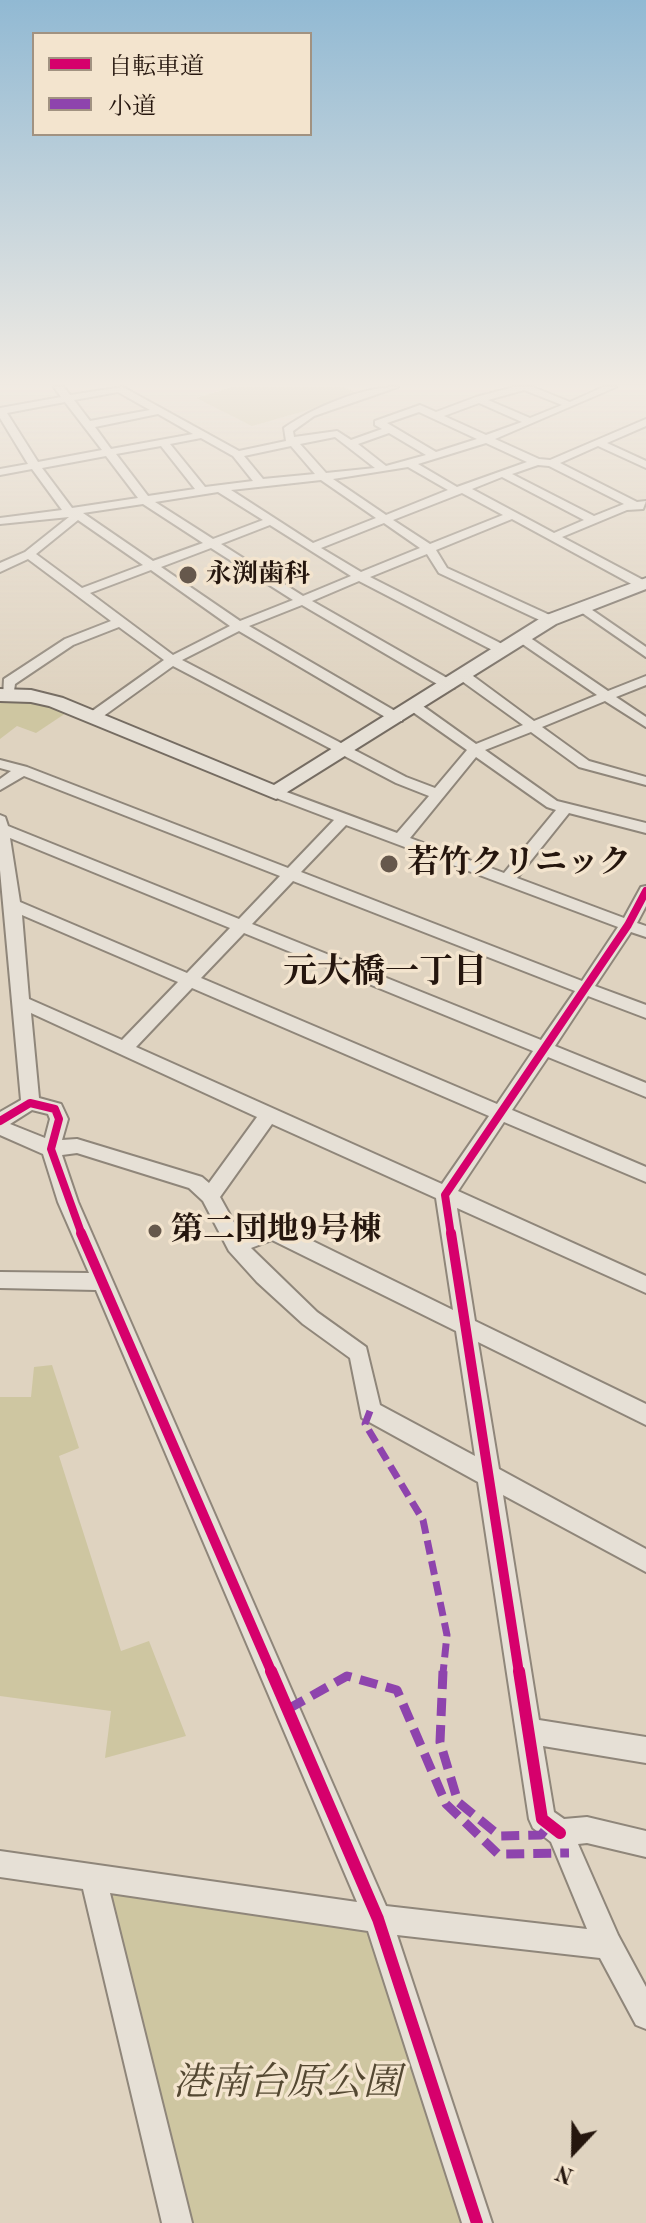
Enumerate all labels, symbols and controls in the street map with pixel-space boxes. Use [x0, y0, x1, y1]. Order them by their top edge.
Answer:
legend [32, 32, 312, 136]
text: 自転車道 [108, 56, 204, 80]
text: 小道 [108, 96, 156, 120]
place label: 永渕歯科 [206, 559, 310, 591]
marker: 永渕歯科 [177, 564, 199, 586]
place label: 若竹クリニック [407, 845, 631, 883]
marker: 若竹クリニック [378, 853, 400, 875]
district label: 元大橋一丁目 [283, 953, 487, 993]
place label: 第二団地9号棟 [171, 1212, 382, 1250]
marker: 第二団地9号棟 [146, 1222, 164, 1240]
park label: 港南台原公園 [173, 2061, 401, 2107]
north arrow [534, 2111, 614, 2191]
text: N [553, 2160, 577, 2187]

